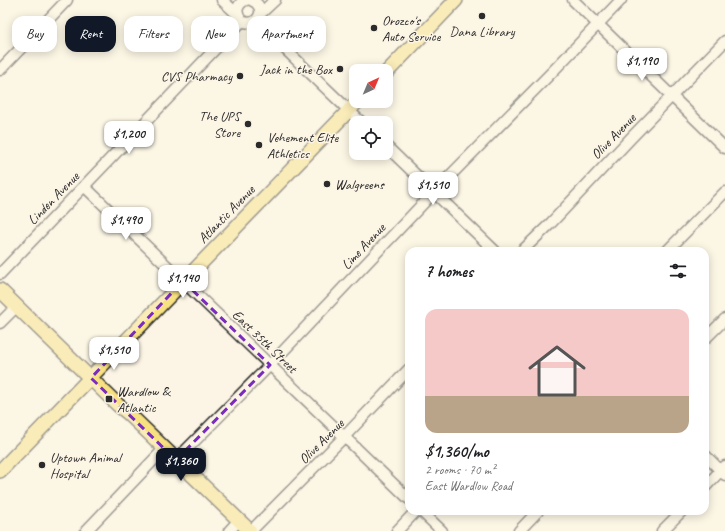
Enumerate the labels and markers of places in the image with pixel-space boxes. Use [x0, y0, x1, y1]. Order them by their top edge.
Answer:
marker: Dana Library [477, 11, 487, 21]
place label: Orozco's Auto Service [382, 12, 442, 45]
marker: Orozco's Auto Service [369, 23, 379, 33]
place label: Dana Library [449, 23, 516, 40]
pin: $1,190 [609, 48, 675, 82]
place label: Jack in the Box [259, 61, 333, 78]
marker: Jack in the Box [335, 64, 345, 74]
place label: CVS Pharmacy [161, 68, 233, 85]
marker: CVS Pharmacy [235, 71, 245, 81]
place label: The UPS Store [199, 108, 242, 141]
marker: The UPS Store [243, 119, 253, 129]
pin: $1,200 [96, 121, 162, 155]
place label: Vehement Elite Athletics [267, 129, 339, 162]
marker: Vehement Elite Athletics [254, 140, 264, 150]
pin: $1,510 [400, 172, 466, 206]
place label: Walgreens [335, 176, 385, 193]
marker: Walgreens [322, 179, 332, 189]
pin: $1,490 [93, 207, 159, 241]
pin: $1,140 [150, 265, 216, 299]
pin: $1,510 [81, 337, 147, 371]
place label: Wardlow & Atlantic [117, 383, 172, 416]
marker: Wardlow & Atlantic [104, 394, 114, 404]
pin: $1,360 [148, 448, 214, 482]
place label: Uptown Animal Hospital [50, 449, 123, 482]
marker: Uptown Animal Hospital [37, 460, 47, 470]

